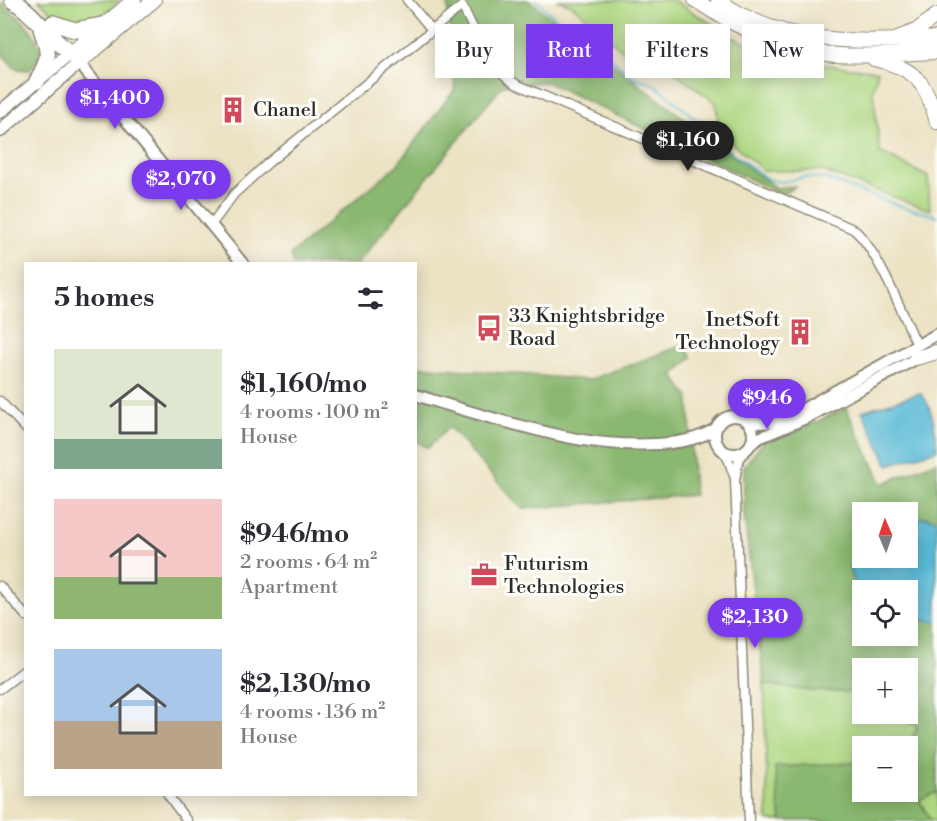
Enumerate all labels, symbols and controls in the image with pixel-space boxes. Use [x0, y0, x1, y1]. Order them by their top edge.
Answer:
chip: Buy [435, 24, 514, 78]
chip: Rent [526, 24, 613, 78]
chip: Filters [625, 24, 730, 78]
chip: New [742, 24, 824, 78]
pin: $1,400 [66, 79, 164, 130]
text: $1,400 [80, 86, 150, 111]
building icon: Chanel [218, 95, 248, 125]
place label: Chanel [253, 98, 317, 123]
pin: $1,160 [639, 121, 737, 172]
text: $1,160 [656, 128, 720, 153]
pin: $2,070 [132, 160, 230, 211]
text: $2,070 [146, 167, 216, 192]
text: 5 homes [54, 282, 154, 314]
icon: filters [354, 282, 387, 315]
place label: 33 Knightsbridge Road [509, 304, 665, 352]
place label: InetSoft Technology [675, 308, 780, 356]
bus stop icon: 33 Knightsbridge Road [474, 313, 504, 343]
building icon: InetSoft Technology [785, 317, 815, 347]
text: $1,160/mo [240, 368, 367, 400]
icon: home [102, 373, 174, 445]
pin: $946 [731, 379, 803, 430]
text: $946 [742, 386, 792, 411]
text: 4 rooms · 100 m² [240, 400, 388, 425]
text: House [240, 425, 298, 450]
north arrow [852, 502, 918, 568]
map controls [852, 502, 918, 802]
text: $946/mo [240, 518, 349, 550]
icon: home [102, 523, 174, 595]
text: 2 rooms · 64 m² [240, 550, 377, 575]
place label: Futurism Technologies [504, 552, 624, 600]
office icon: Futurism Technologies [469, 560, 499, 590]
text: Apartment [240, 575, 338, 600]
button: locate [852, 580, 918, 646]
pin: $2,130 [706, 598, 804, 649]
text: $2,130 [722, 605, 788, 630]
button: + [852, 658, 918, 724]
text: $2,130/mo [240, 668, 371, 700]
icon: home [102, 673, 174, 745]
text: 4 rooms · 136 m² [240, 700, 385, 725]
text: House [240, 725, 298, 750]
button: − [852, 736, 918, 802]

